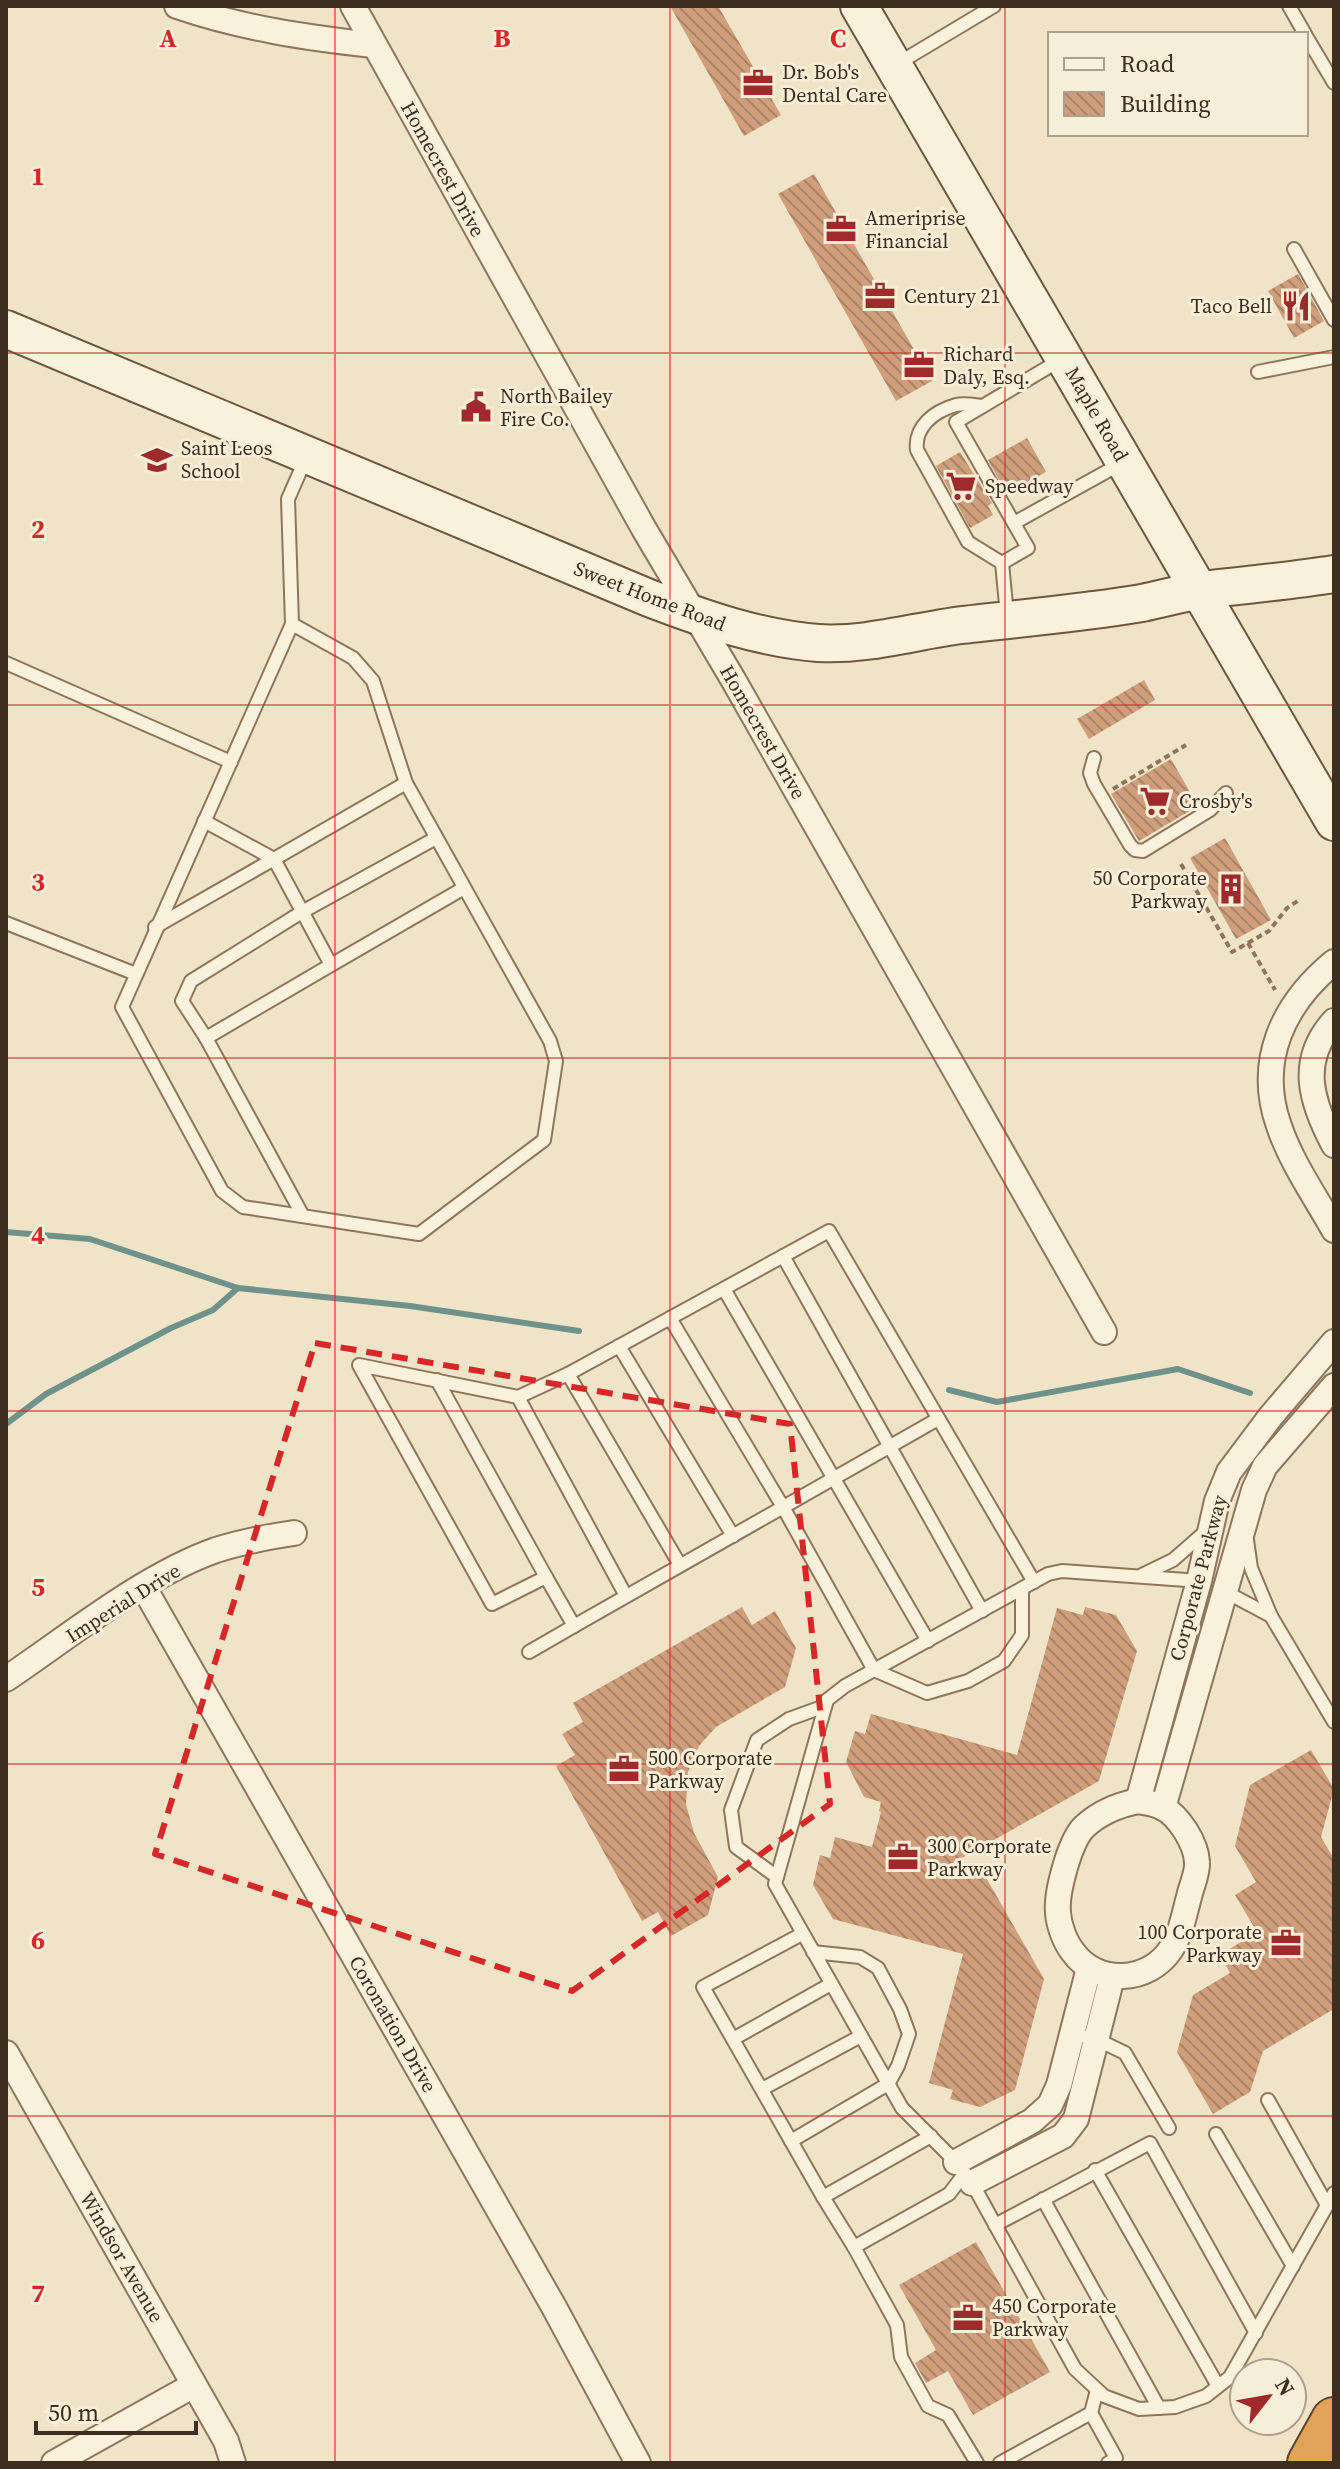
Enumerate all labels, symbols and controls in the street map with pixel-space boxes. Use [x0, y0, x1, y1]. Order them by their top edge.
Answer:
text: A [159, 20, 177, 56]
text: B [494, 20, 511, 56]
text: C [830, 20, 846, 56]
legend [1048, 32, 1308, 136]
text: Road [1120, 47, 1175, 80]
place label: Dr. Bob's Dental Care [782, 58, 887, 109]
office icon: Dr. Bob's Dental Care [741, 66, 775, 100]
text: Building [1120, 87, 1211, 120]
street label: Homecrest Drive [394, 96, 492, 242]
text: 1 [31, 158, 45, 194]
place label: Ameriprise Financial [865, 204, 966, 255]
office icon: Ameriprise Financial [824, 212, 858, 246]
office icon: Century 21 [863, 279, 897, 313]
place label: Century 21 [904, 282, 1001, 310]
restaurant icon: Taco Bell [1279, 289, 1313, 323]
place label: Taco Bell [1191, 292, 1272, 320]
place label: Richard Daly, Esq. [943, 340, 1030, 391]
office icon: Richard Daly, Esq. [902, 348, 936, 382]
street label: Maple Road [1059, 362, 1136, 467]
place label: North Bailey Fire Co. [500, 382, 613, 433]
public building icon: North Bailey Fire Co. [459, 390, 493, 424]
place label: Saint Leos School [181, 434, 272, 485]
school or university icon: Saint Leos School [140, 443, 174, 477]
supermarket icon: Speedway [944, 469, 978, 503]
place label: Speedway [985, 472, 1074, 500]
text: 2 [31, 511, 45, 547]
street label: Sweet Home Road [570, 554, 731, 638]
street label: Homecrest Drive [713, 660, 813, 804]
supermarket icon: Crosby's [1138, 784, 1172, 818]
place label: Crosby's [1179, 787, 1253, 815]
text: 3 [31, 864, 45, 900]
place label: 50 Corporate Parkway [1093, 864, 1208, 915]
building icon: 50 Corporate Parkway [1214, 872, 1248, 906]
text: 4 [31, 1217, 45, 1253]
street label: Corporate Parkway [1162, 1491, 1234, 1664]
street label: Imperial Drive [60, 1557, 186, 1649]
text: 5 [31, 1569, 45, 1605]
place label: 500 Corporate Parkway [648, 1744, 772, 1795]
office icon: 500 Corporate Parkway [607, 1752, 641, 1786]
place label: 300 Corporate Parkway [927, 1832, 1051, 1883]
office icon: 300 Corporate Parkway [886, 1840, 920, 1874]
place label: 100 Corporate Parkway [1138, 1918, 1263, 1969]
text: 6 [31, 1922, 45, 1958]
office icon: 100 Corporate Parkway [1269, 1926, 1303, 1960]
street label: Coronation Drive [342, 1950, 444, 2098]
street label: Windsor Avenue [73, 2186, 171, 2328]
text: 7 [31, 2275, 45, 2311]
place label: 450 Corporate Parkway [992, 2292, 1116, 2343]
office icon: 450 Corporate Parkway [951, 2301, 985, 2335]
north arrow [1228, 2357, 1308, 2437]
text: N [1268, 2372, 1302, 2401]
scale bar [36, 2385, 196, 2435]
text: 50 m [48, 2396, 99, 2429]

